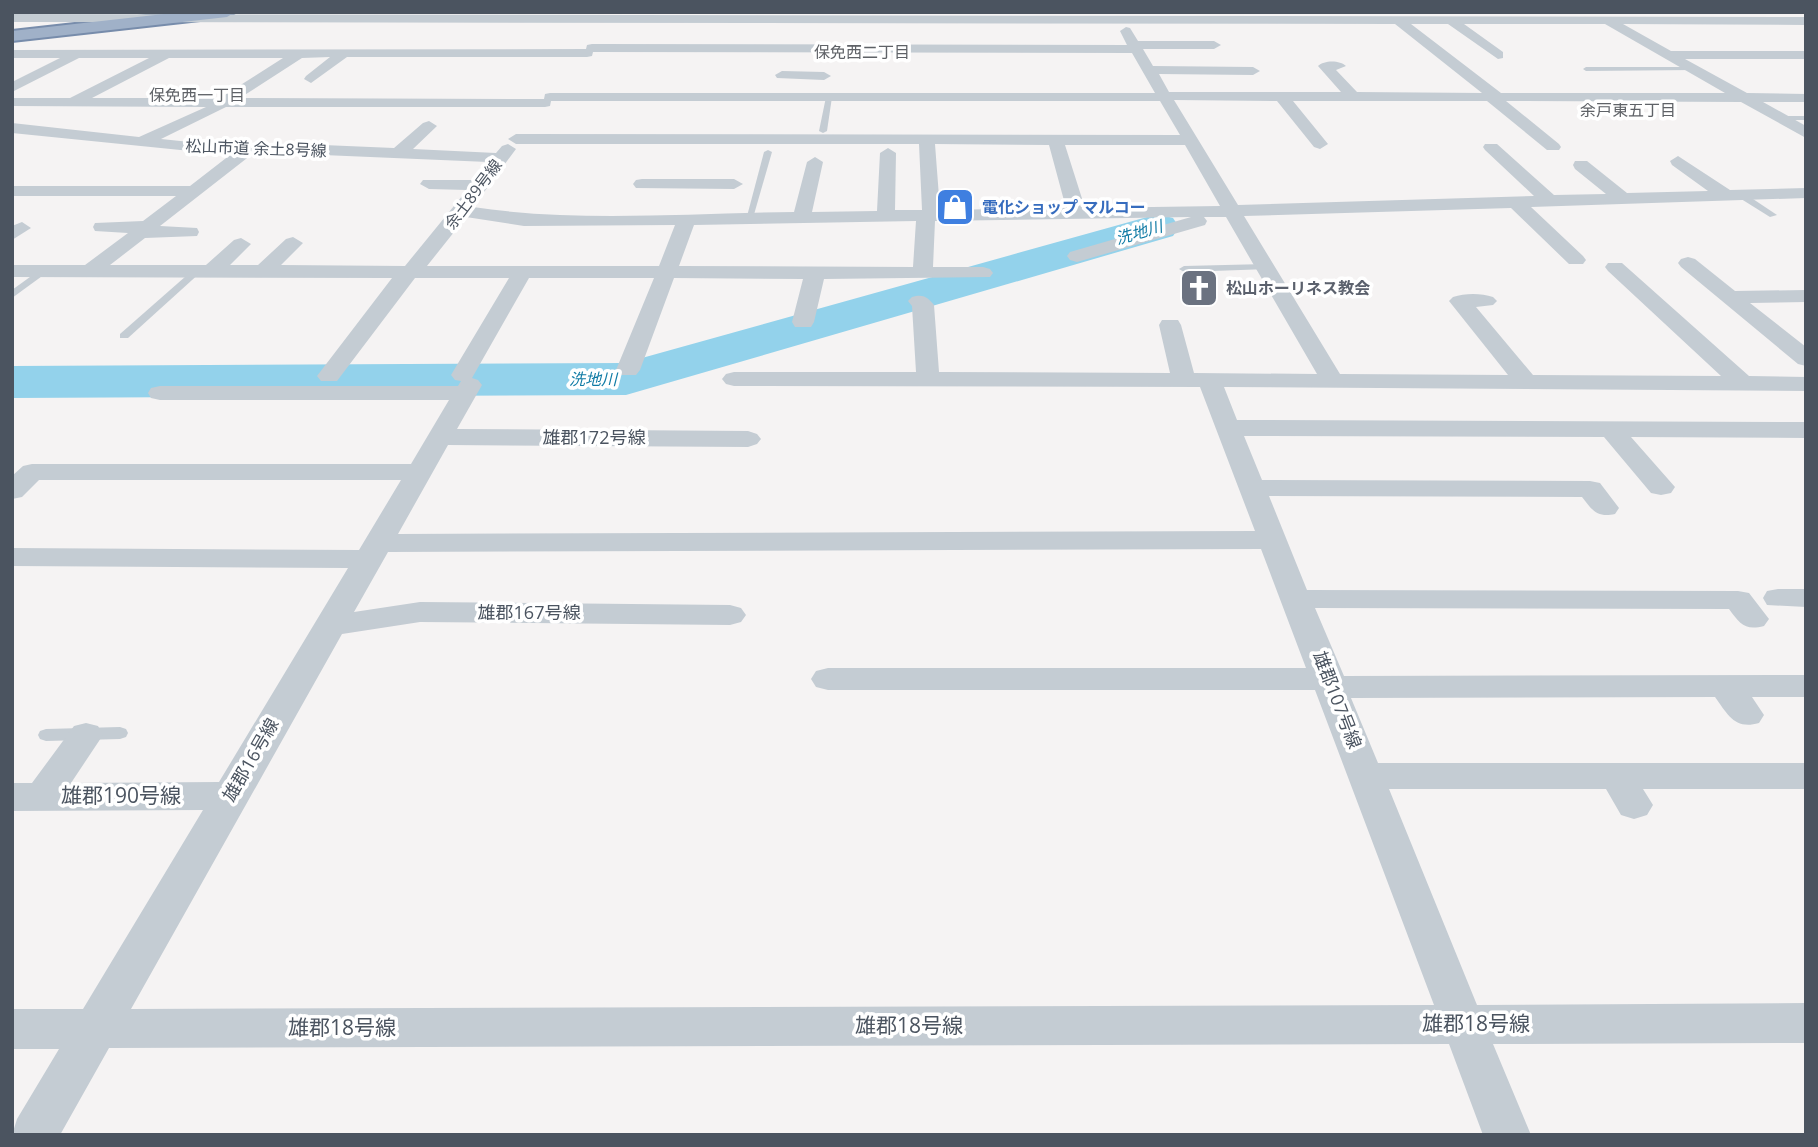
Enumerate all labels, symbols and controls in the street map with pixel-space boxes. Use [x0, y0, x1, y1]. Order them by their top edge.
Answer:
district label: 保免西二丁目 [814, 41, 910, 63]
district label: 保免西一丁目 [149, 84, 245, 106]
district label: 余戸東五丁目 [1580, 99, 1676, 121]
street label: 松山市道 余土8号線 [185, 135, 327, 161]
street label: 余土89号線 [439, 155, 507, 233]
shop icon: 電化ショップ マルコー [934, 186, 976, 228]
place label: 電化ショップ マルコー [982, 196, 1146, 218]
water label: 洗地川 [1113, 214, 1167, 249]
church icon: 松山ホーリネス教会 [1178, 267, 1220, 309]
place label: 松山ホーリネス教会 [1226, 277, 1370, 299]
water label: 洗地川 [569, 368, 619, 390]
street label: 雄郡172号線 [543, 425, 645, 449]
street label: 雄郡167号線 [478, 600, 580, 624]
street label: 雄郡107号線 [1308, 647, 1368, 752]
street label: 雄郡16号線 [217, 713, 284, 806]
street label: 雄郡190号線 [61, 781, 181, 809]
street label: 雄郡18号線 [1422, 1009, 1530, 1037]
street label: 雄郡18号線 [855, 1011, 963, 1039]
street label: 雄郡18号線 [288, 1013, 396, 1041]

